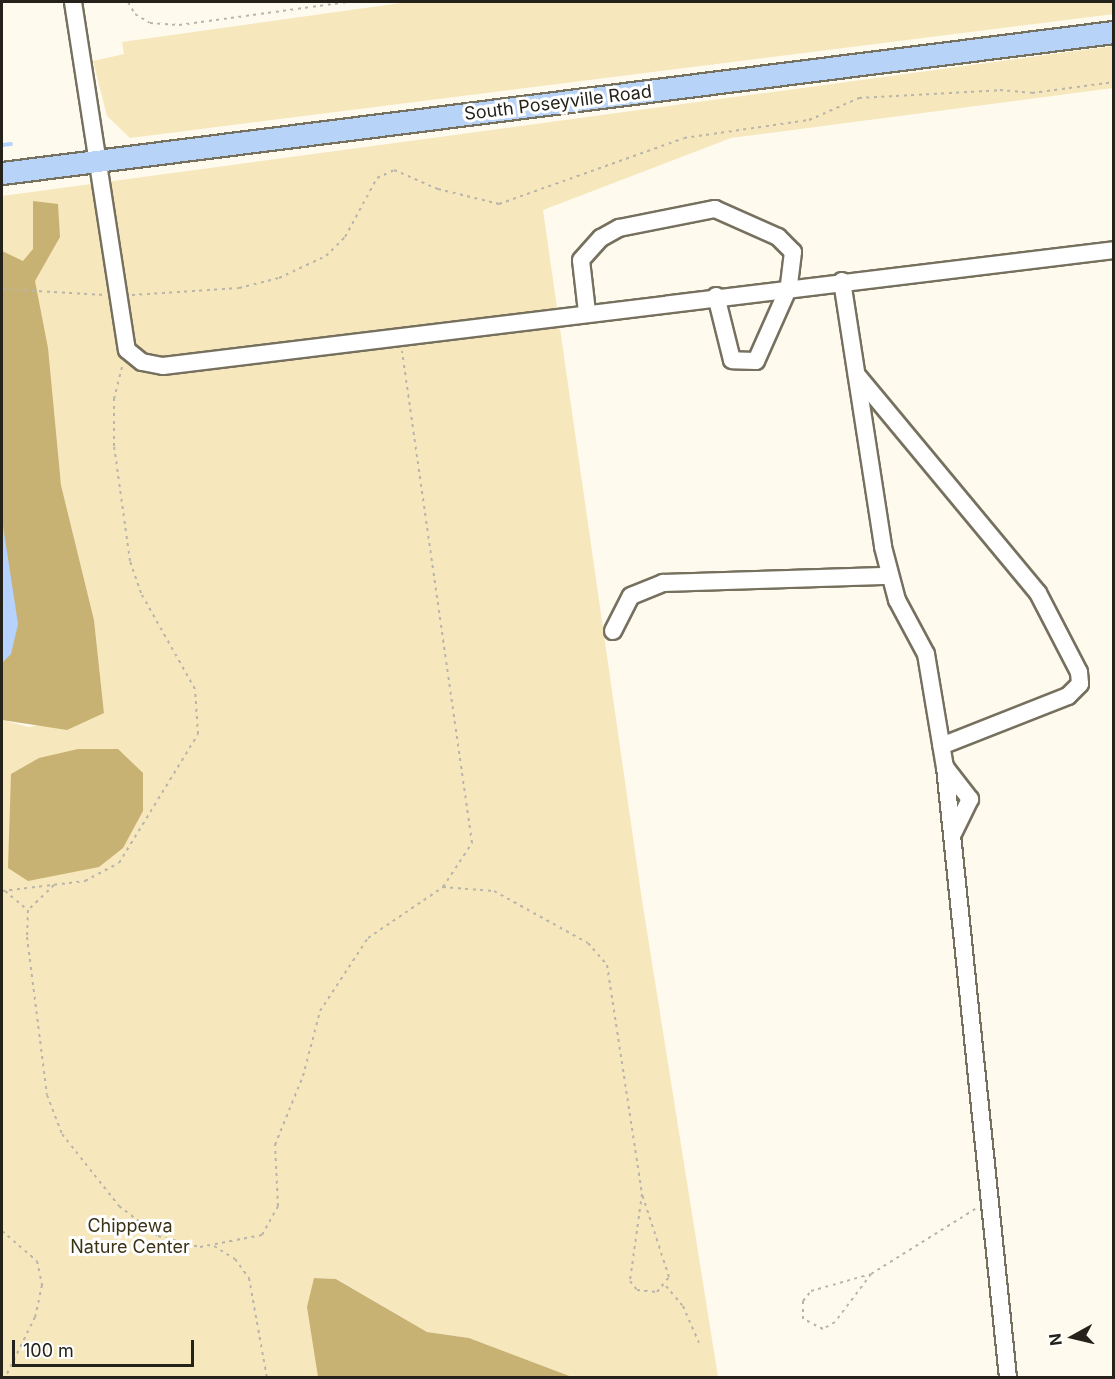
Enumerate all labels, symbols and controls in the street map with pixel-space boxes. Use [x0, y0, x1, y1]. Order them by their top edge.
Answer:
street label: South Poseyville Road [463, 81, 653, 125]
park label: Chippewa Nature Center [70, 1216, 190, 1258]
north arrow [1043, 1307, 1103, 1367]
scale bar [15, 1328, 196, 1366]
text: N [1044, 1332, 1066, 1347]
text: 100 m [23, 1340, 74, 1361]

